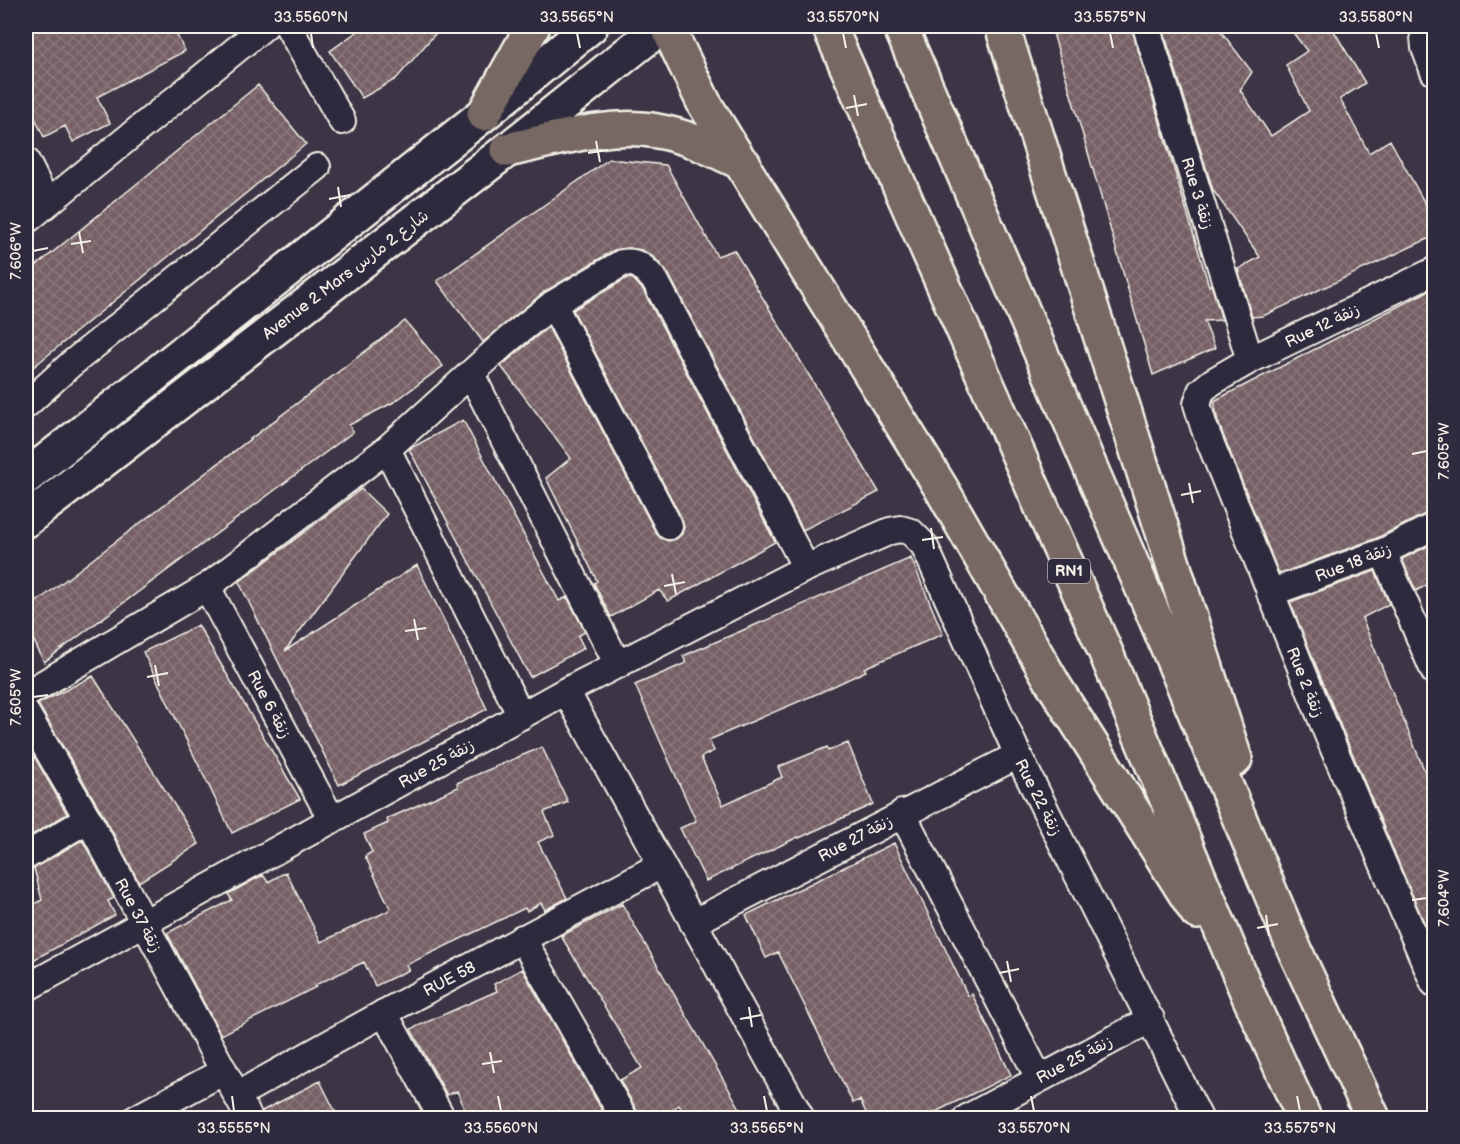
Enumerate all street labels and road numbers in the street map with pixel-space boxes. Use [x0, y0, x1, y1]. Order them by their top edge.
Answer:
street label: Rue 3 زنقة [1177, 155, 1217, 232]
street label: Avenue 2 Mars شارع 2 مارس [259, 206, 433, 345]
street label: Rue 12 زنقة [1282, 300, 1363, 352]
street label: Rue 18 زنقة [1313, 540, 1394, 587]
road number: RN1 [1048, 559, 1090, 583]
street label: Rue 2 زنقة [1282, 645, 1327, 720]
street label: Rue 6 زنقة [243, 667, 295, 742]
street label: Rue 25 زنقة [396, 736, 478, 793]
street label: Rue 22 زنقة [1010, 756, 1065, 839]
street label: Rue 27 زنقة [815, 812, 896, 867]
street label: Rue 37 زنقة [110, 875, 165, 956]
street label: RUE 58 [420, 958, 479, 1001]
street label: Rue 25 زنقة [1033, 1032, 1116, 1088]

